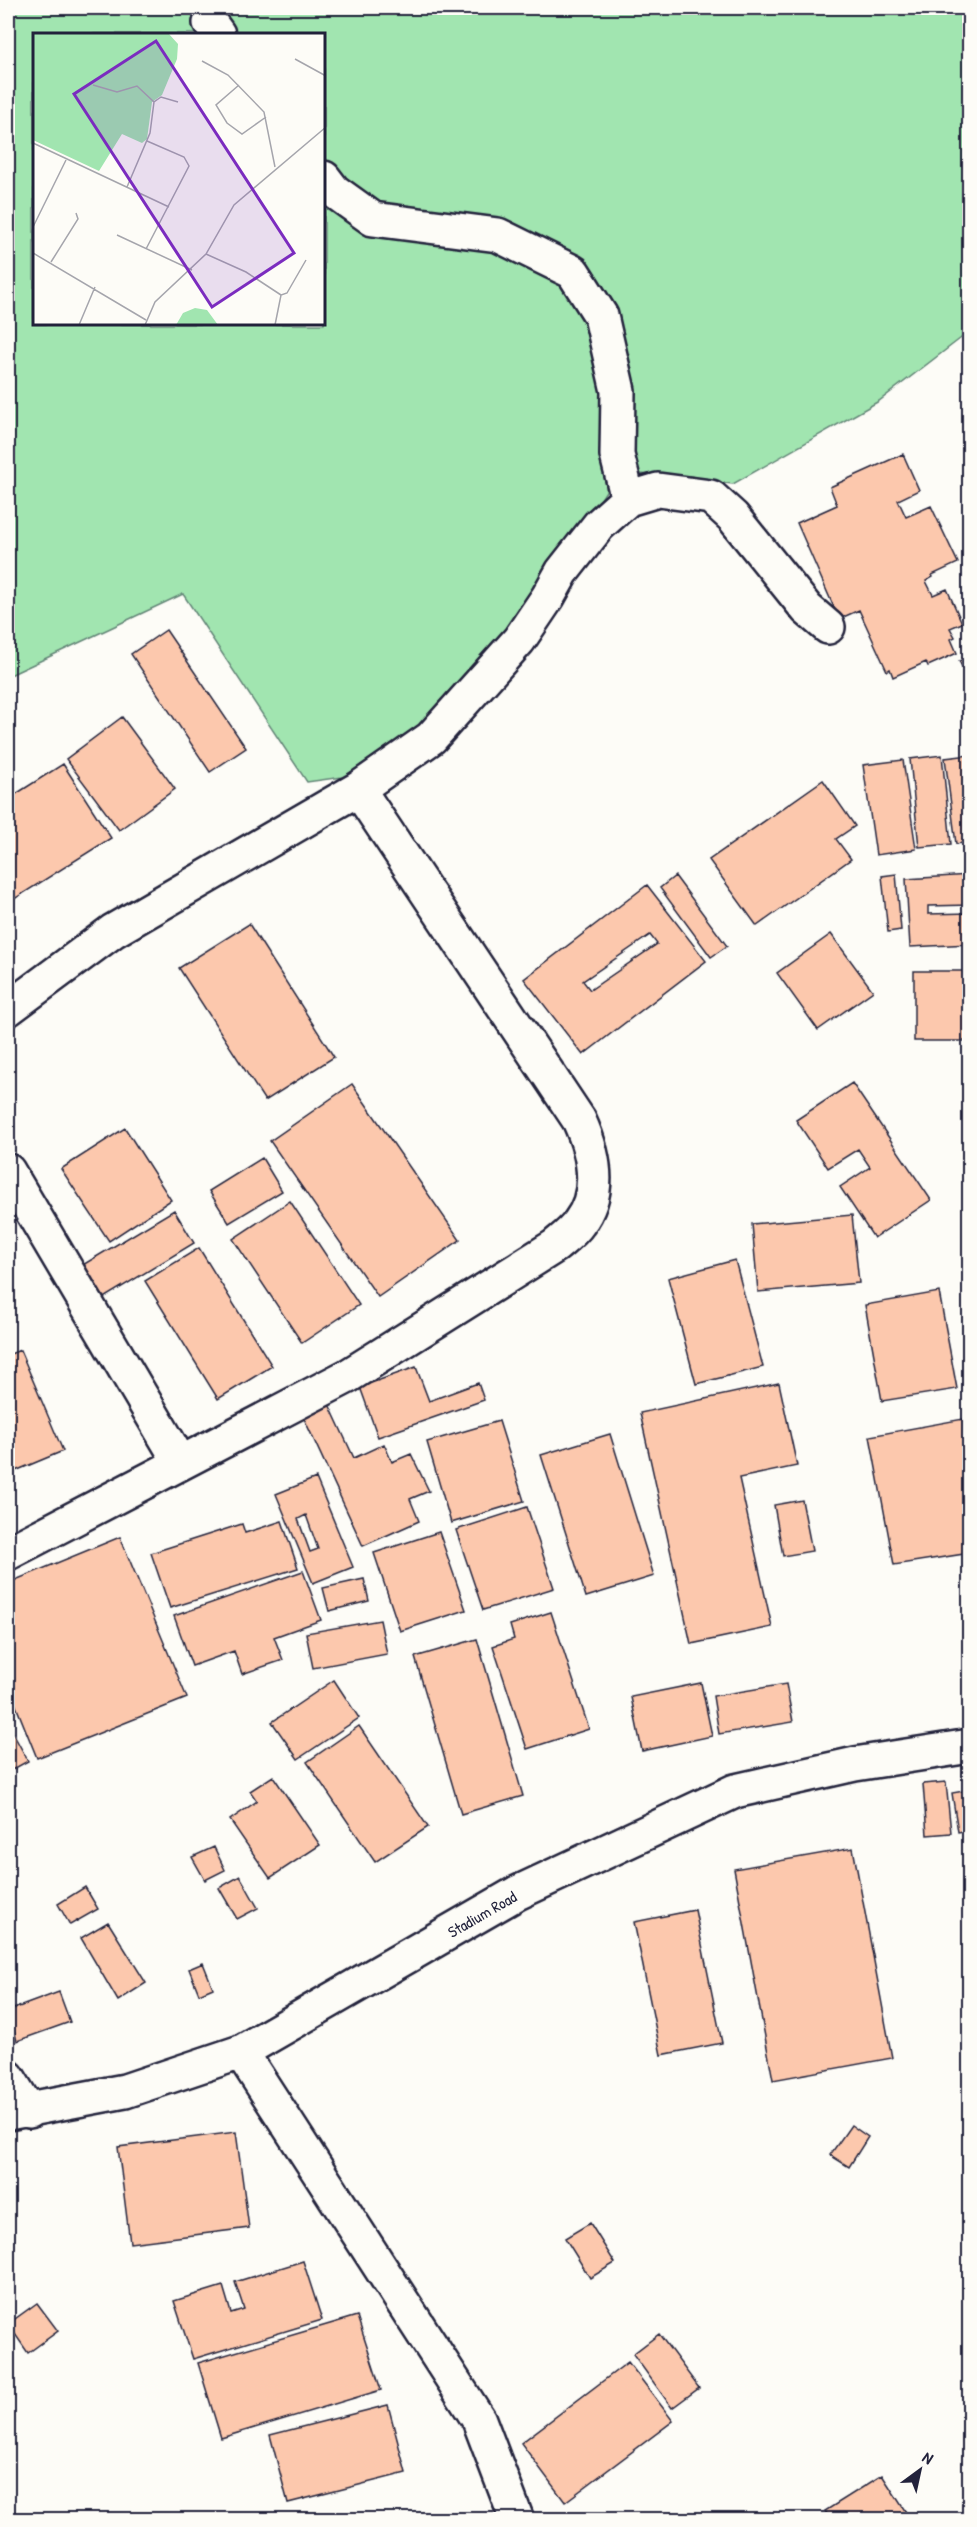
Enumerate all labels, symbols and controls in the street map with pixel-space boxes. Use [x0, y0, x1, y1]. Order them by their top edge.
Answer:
inset map [33, 33, 326, 326]
street label: Stadium Road [444, 1885, 520, 1943]
north arrow [890, 2440, 950, 2500]
text: N [919, 2446, 938, 2469]

